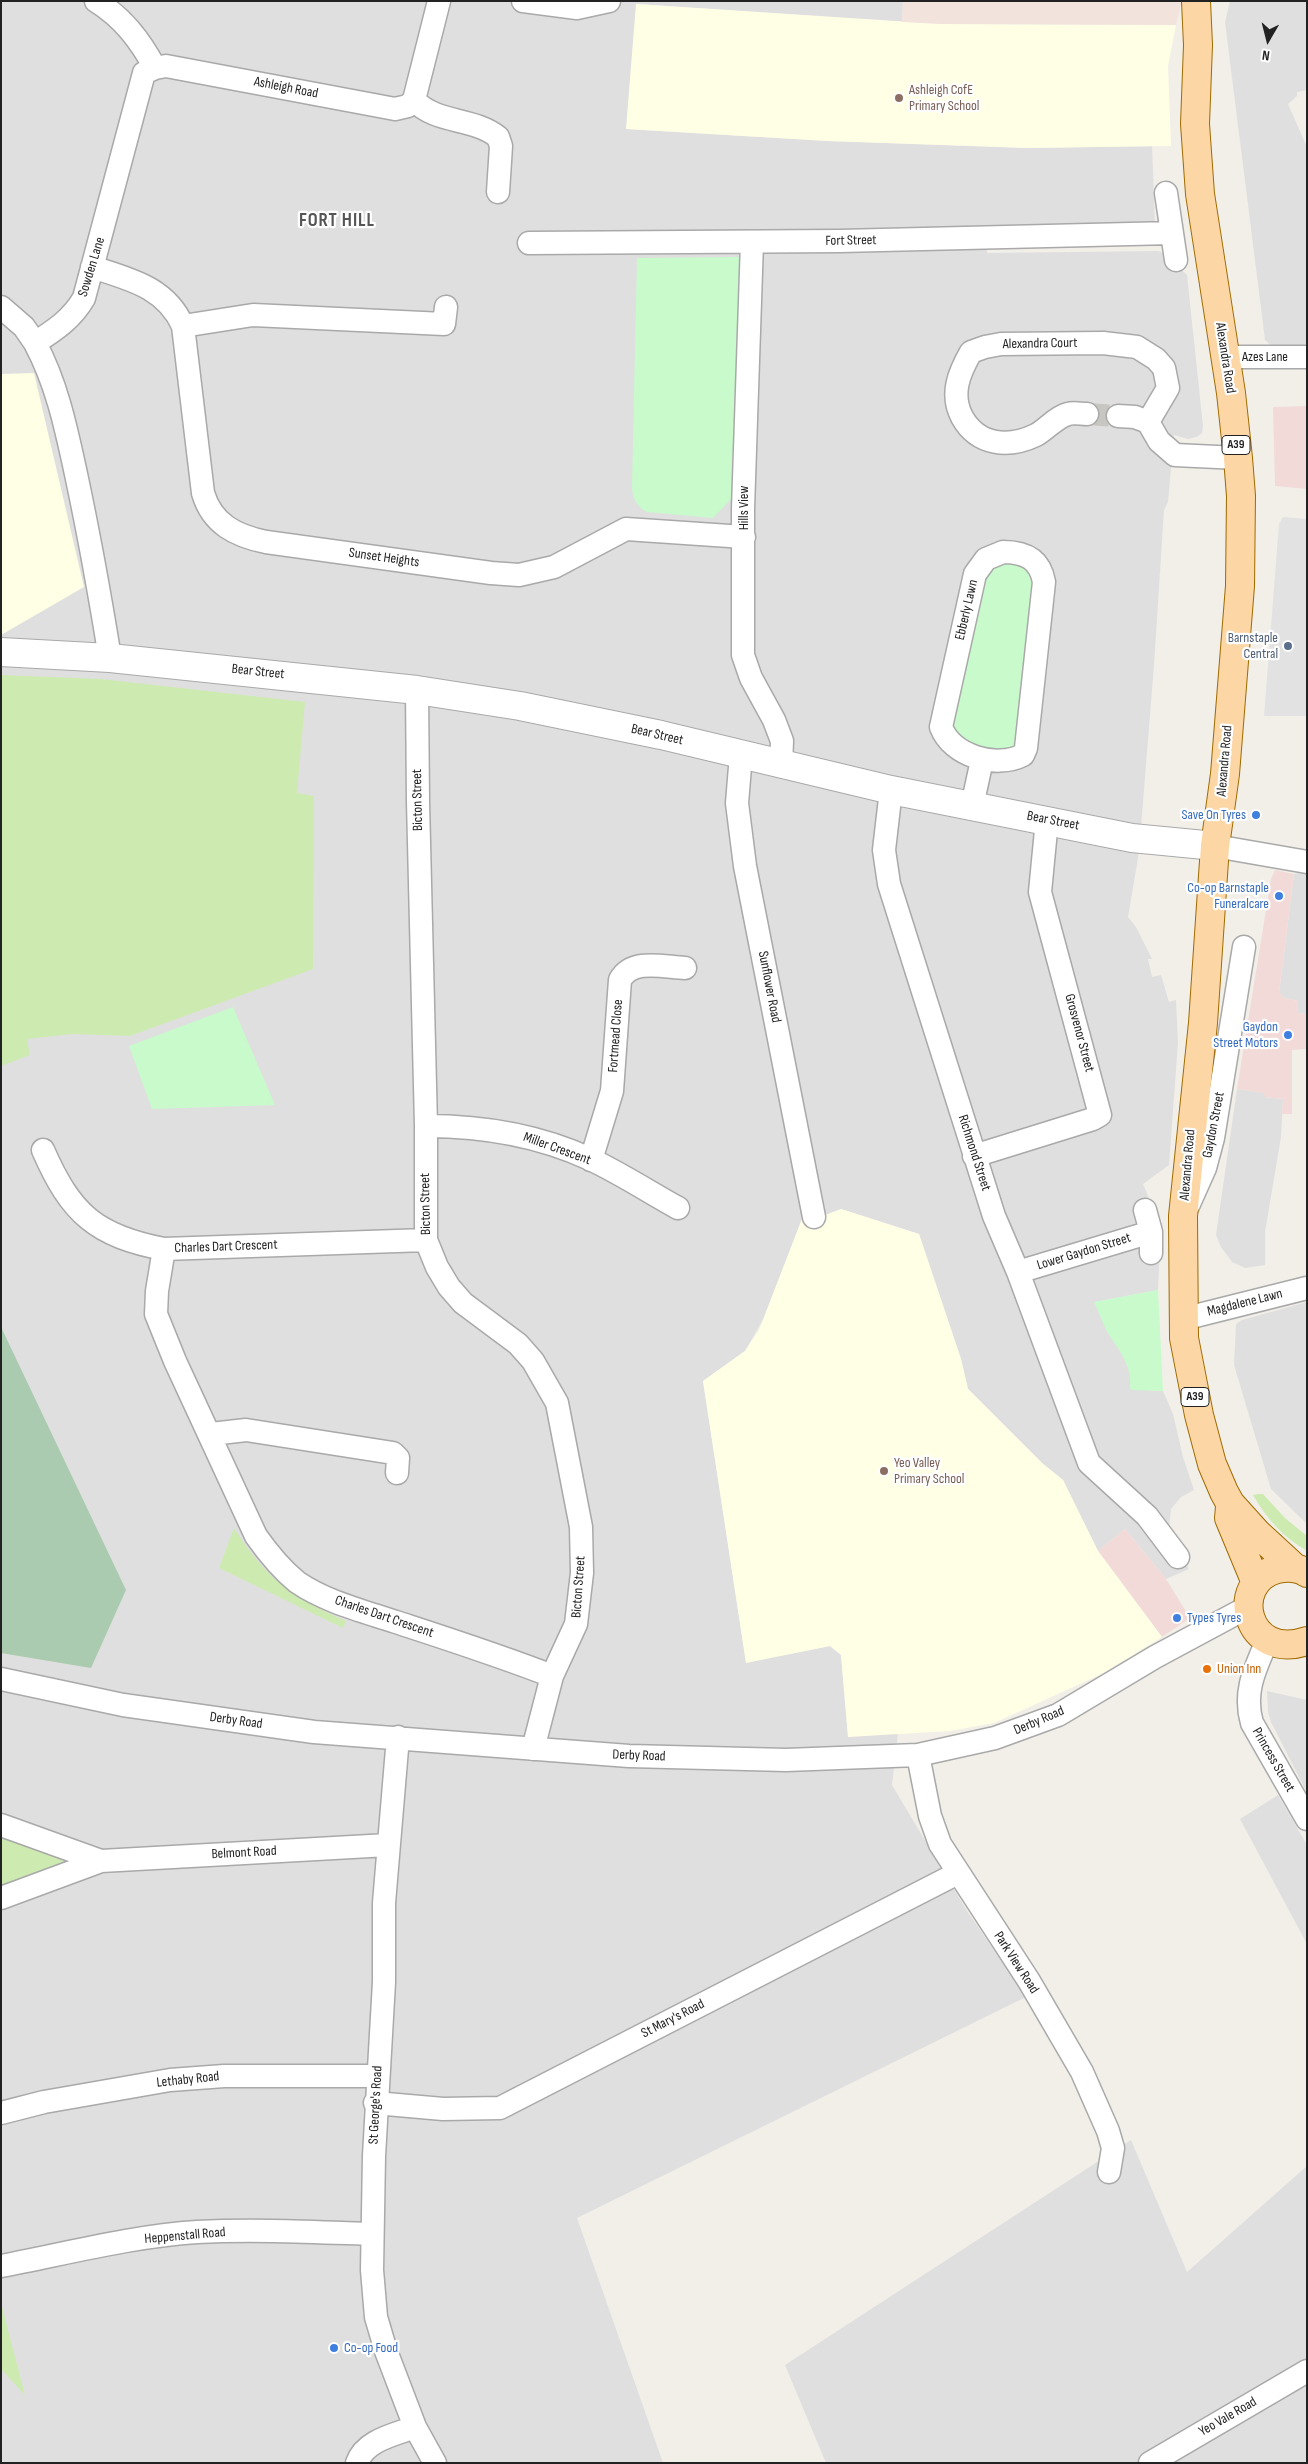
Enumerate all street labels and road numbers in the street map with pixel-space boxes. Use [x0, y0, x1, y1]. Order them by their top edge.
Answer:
street label: Ashleigh Road [252, 74, 320, 102]
street label: Fort Street [825, 232, 877, 250]
street label: Sowden Lane [75, 235, 109, 299]
street label: Alexandra Road [1211, 321, 1239, 395]
street label: Alexandra Court [1002, 335, 1078, 353]
street label: Azes Lane [1242, 349, 1288, 365]
road number: A39 [1222, 436, 1250, 454]
street label: Hills View [736, 486, 752, 530]
street label: Sunset Heights [348, 545, 420, 571]
street label: Ebberly Lawn [952, 578, 982, 642]
street label: Bear Street [231, 661, 285, 683]
street label: Bear Street [629, 721, 685, 749]
street label: Alexandra Road [1214, 725, 1236, 797]
street label: Bicton Street [409, 769, 427, 831]
street label: Bear Street [1025, 808, 1081, 834]
street label: Sunflower Road [754, 950, 784, 1024]
street label: Grosvenor Street [1061, 992, 1097, 1074]
street label: Fortmead Close [605, 999, 627, 1073]
street label: Gaydon Street [1199, 1091, 1229, 1159]
street label: Richmond Street [954, 1113, 994, 1193]
street label: Miller Crescent [521, 1129, 593, 1169]
street label: Alexandra Road [1177, 1129, 1199, 1201]
street label: Bicton Street [417, 1173, 435, 1235]
street label: Lower Gaydon Street [1035, 1230, 1133, 1274]
street label: Charles Dart Crescent [174, 1237, 278, 1257]
street label: Magdalene Lawn [1206, 1286, 1284, 1320]
road number: A39 [1181, 1388, 1209, 1406]
street label: Bicton Street [568, 1555, 590, 1619]
street label: Charles Dart Crescent [332, 1592, 436, 1642]
street label: Derby Road [1011, 1703, 1067, 1739]
street label: Derby Road [208, 1709, 264, 1733]
street label: Princess Street [1248, 1725, 1298, 1795]
street label: Derby Road [612, 1747, 666, 1765]
street label: Belmont Road [211, 1843, 277, 1863]
street label: Park View Road [990, 1929, 1042, 1997]
street label: St Mary's Road [639, 1996, 707, 2042]
street label: St George's Road [366, 2065, 386, 2145]
street label: Lethaby Road [156, 2068, 220, 2092]
street label: Heppenstall Road [144, 2224, 226, 2248]
street label: Yeo Vale Road [1196, 2394, 1260, 2440]

